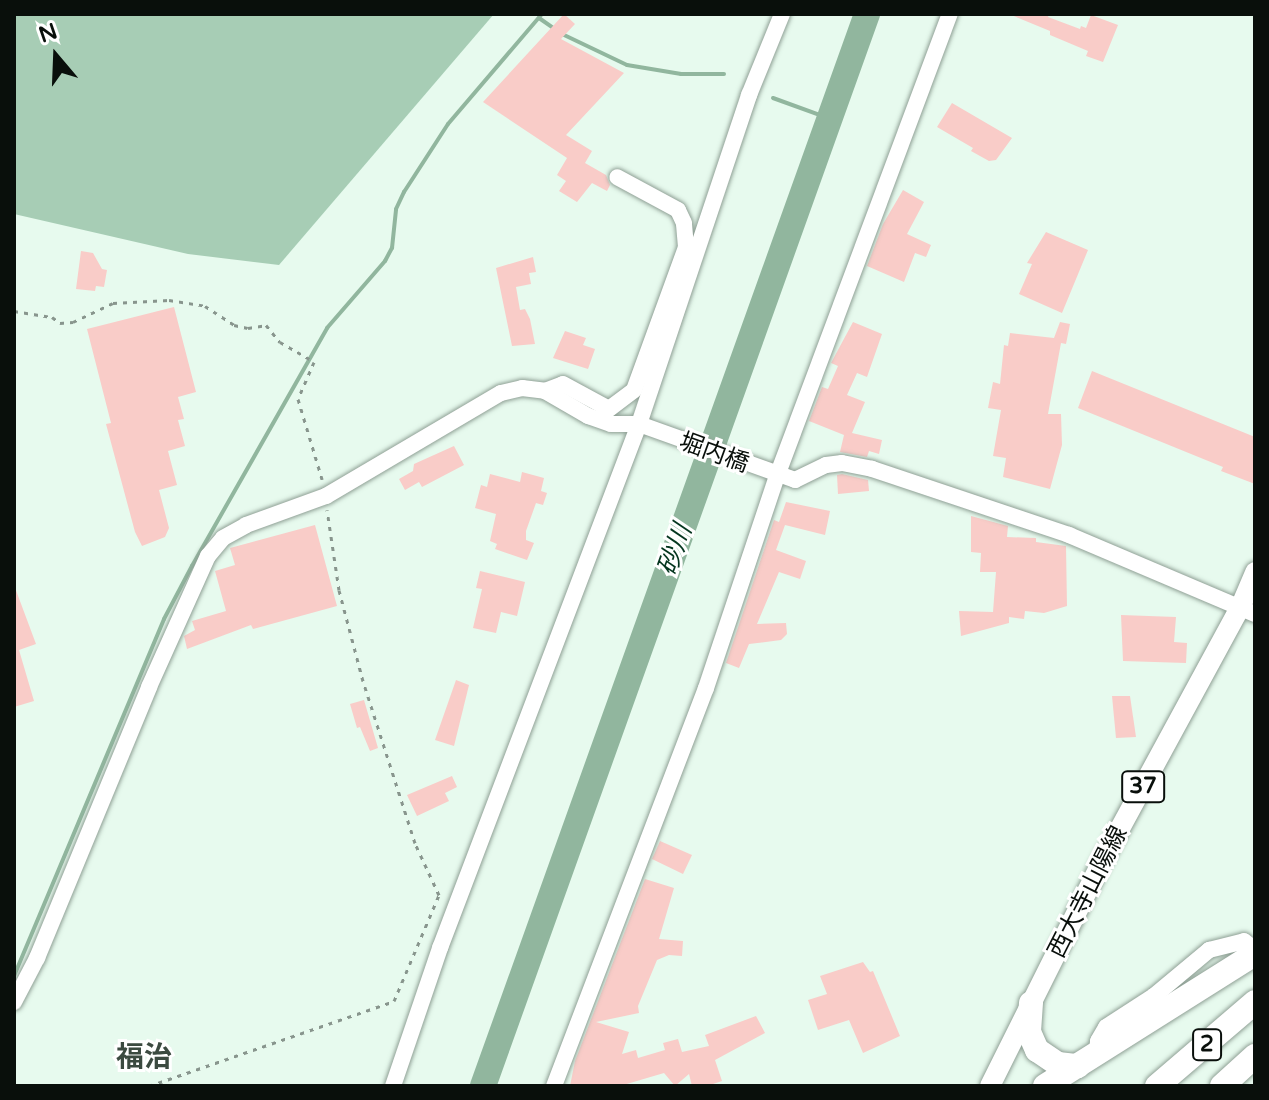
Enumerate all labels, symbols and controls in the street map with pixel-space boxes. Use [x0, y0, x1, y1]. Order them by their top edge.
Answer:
north arrow [16, 16, 96, 96]
text: N [36, 18, 61, 48]
street label: 堀内橋 [675, 427, 753, 479]
water label: 砂川 [651, 520, 699, 580]
road number: 37 [1121, 769, 1165, 805]
street label: 西大寺山陽線 [1042, 821, 1134, 963]
road number: 2 [1191, 1027, 1223, 1063]
district label: 福治 [116, 1040, 172, 1074]

